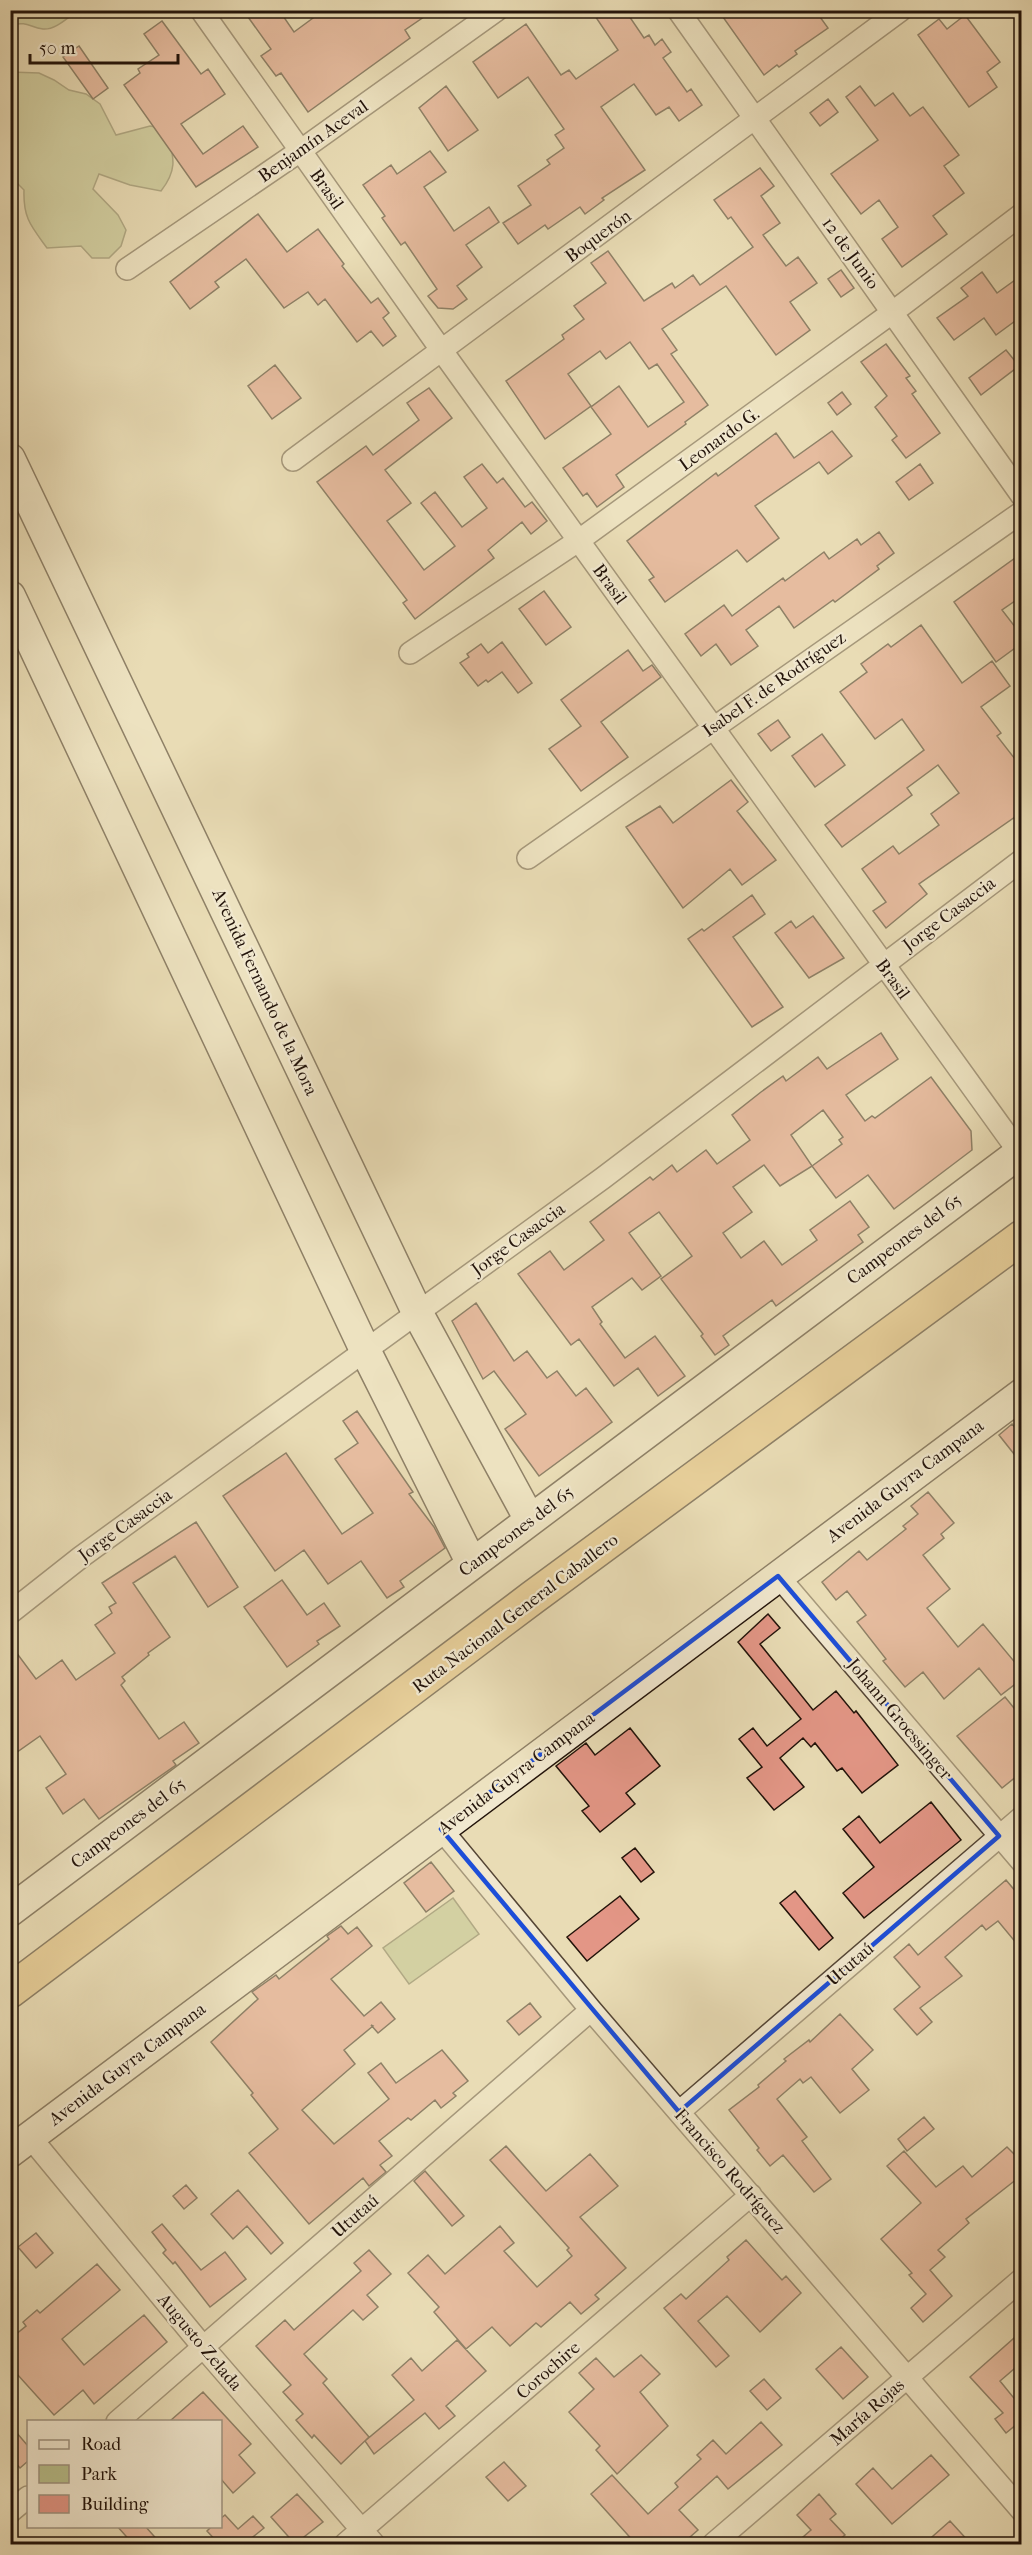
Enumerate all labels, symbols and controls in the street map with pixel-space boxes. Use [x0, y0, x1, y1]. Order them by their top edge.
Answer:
scale bar [30, 27, 178, 65]
text: 50 m [39, 38, 76, 59]
street label: Benjamín Aceval [254, 96, 372, 187]
street label: Brasil [305, 165, 348, 214]
street label: Boquerón [561, 205, 636, 267]
street label: 12 de Junio [818, 213, 884, 293]
street label: Leonardo G. [675, 403, 764, 476]
street label: Brasil [588, 560, 631, 609]
street label: Isabel F. de Rodríguez [699, 627, 850, 742]
street label: Jorge Casaccia [897, 872, 1000, 957]
street label: Avenida Fernando de la Mora [207, 885, 322, 1099]
street label: Brasil [871, 955, 914, 1004]
street label: Campeones del 65 [843, 1189, 966, 1289]
street label: Jorge Casaccia [466, 1198, 570, 1281]
street label: Avenida Guyra Campana [822, 1415, 988, 1548]
street label: Campeones del 65 [455, 1481, 578, 1581]
street label: Jorge Casaccia [73, 1484, 177, 1567]
street label: Ruta Nacional General Caballero [408, 1529, 622, 1698]
street label: Johann Groessinger [841, 1653, 957, 1785]
street label: Avenida Guyra Campana [433, 1707, 599, 1840]
street label: Campeones del 65 [67, 1773, 190, 1873]
street label: Ututaú [823, 1938, 878, 1990]
street label: Avenida Guyra Campana [44, 1998, 210, 2131]
street label: Francisco Rodríguez [670, 2105, 790, 2238]
street label: Ututaú [328, 2190, 383, 2242]
street label: Augusto Zelada [152, 2289, 247, 2396]
street label: Corochire [512, 2337, 585, 2404]
street label: María Rojas [826, 2374, 909, 2450]
legend [27, 2420, 222, 2528]
text: Road [81, 2434, 121, 2455]
text: Park [81, 2464, 118, 2485]
text: Building [81, 2494, 149, 2515]

